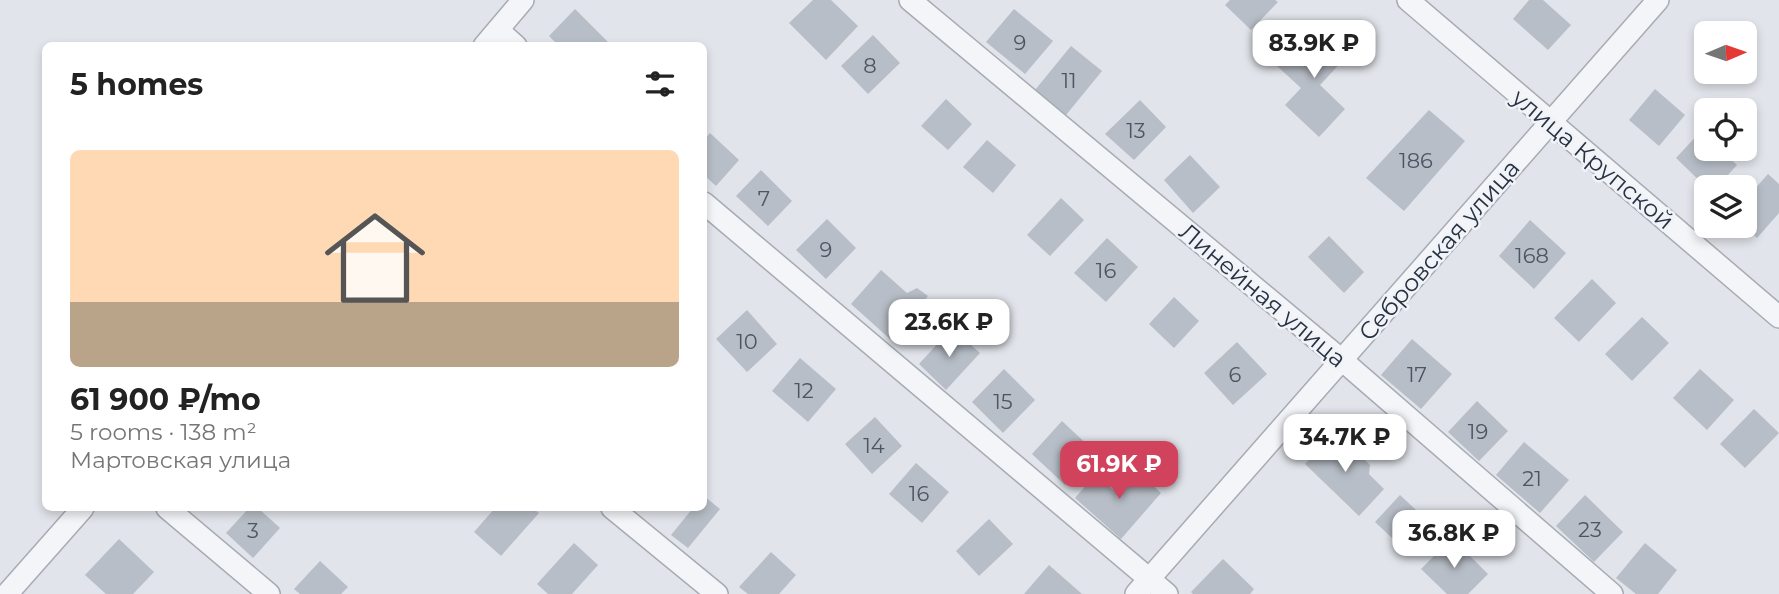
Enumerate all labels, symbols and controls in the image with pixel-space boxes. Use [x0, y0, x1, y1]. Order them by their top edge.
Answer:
pin: 83.9K ₽ [1249, 20, 1379, 80]
north arrow [1694, 21, 1757, 84]
map controls [1694, 21, 1757, 238]
text: 83.9K ₽ [1269, 29, 1359, 57]
house number: 9 [1014, 30, 1026, 55]
house number: 8 [863, 53, 877, 78]
icon: filters [641, 65, 679, 103]
text: 5 homes [70, 66, 203, 103]
house number: 11 [1061, 68, 1077, 93]
street label: улица Крупской [1505, 82, 1680, 235]
button: locate [1694, 98, 1757, 161]
house number: 13 [1126, 118, 1146, 143]
house number: 186 [1399, 148, 1433, 173]
street label: Себровская улица [1352, 153, 1526, 347]
button: layers [1694, 175, 1757, 238]
house number: 7 [758, 186, 770, 211]
icon: home [312, 195, 438, 321]
street label: Линейная улица [1174, 217, 1352, 373]
house number: 9 [820, 237, 832, 262]
house number: 168 [1515, 243, 1549, 268]
house number: 16 [1096, 258, 1116, 283]
pin: 23.6K ₽ [884, 300, 1014, 359]
text: 23.6K ₽ [905, 308, 993, 336]
house number: 10 [736, 329, 758, 354]
house number: 6 [1229, 362, 1242, 387]
house number: 17 [1407, 362, 1427, 387]
house number: 12 [794, 378, 814, 403]
text: 61 900 ₽/mo [70, 381, 261, 418]
house number: 15 [993, 389, 1013, 414]
pin: 34.7K ₽ [1280, 414, 1410, 474]
text: 5 rooms · 138 m² [70, 418, 257, 446]
house number: 19 [1468, 419, 1488, 444]
text: 34.7K ₽ [1299, 423, 1391, 451]
house number: 14 [863, 433, 885, 458]
pin: 61.9K ₽ [1054, 442, 1184, 501]
text: Мартовская улица [70, 446, 291, 474]
text: 61.9K ₽ [1076, 450, 1162, 478]
house number: 21 [1522, 466, 1542, 491]
house number: 16 [909, 481, 929, 506]
pin: 36.8K ₽ [1389, 510, 1519, 570]
house number: 23 [1578, 517, 1602, 542]
house number: 3 [247, 518, 259, 543]
text: 36.8K ₽ [1408, 519, 1500, 547]

